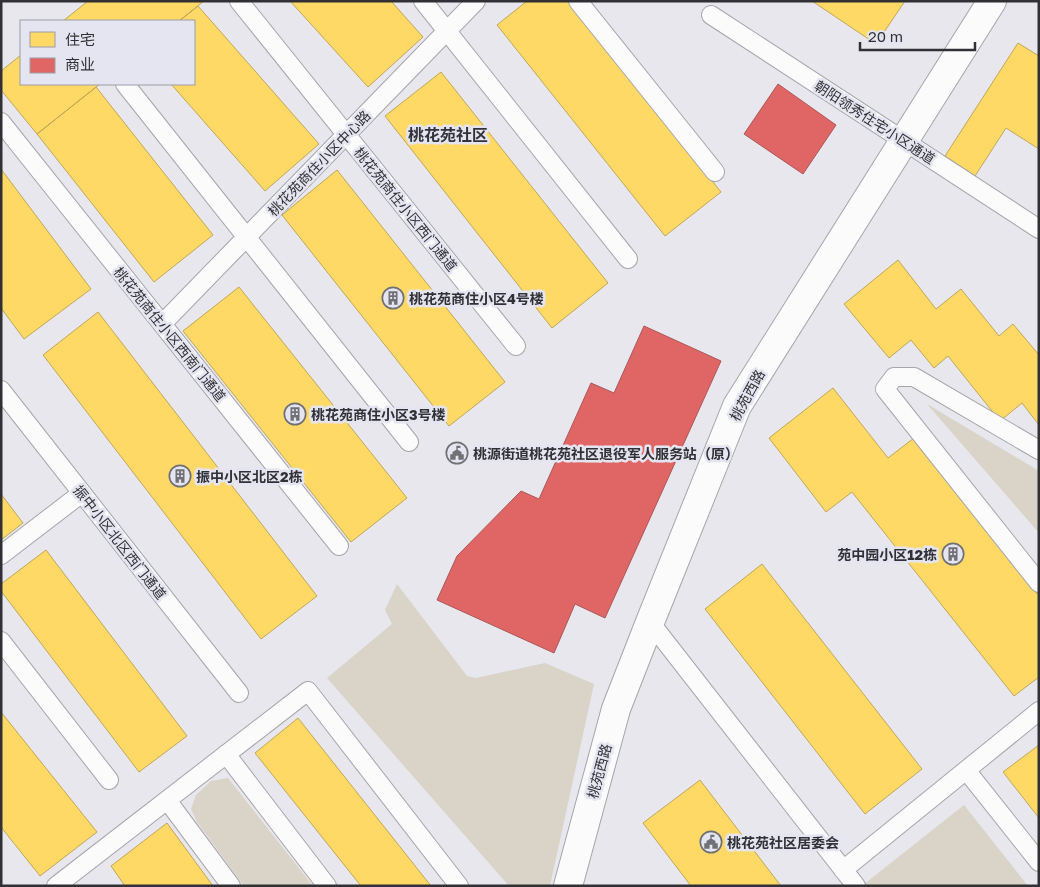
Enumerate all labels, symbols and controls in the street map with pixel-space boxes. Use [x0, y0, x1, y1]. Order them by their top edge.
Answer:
legend [20, 20, 195, 85]
scale bar [860, 20, 975, 52]
text: 20 m [868, 27, 903, 45]
text: 住宅 [65, 30, 95, 48]
text: 商业 [65, 55, 95, 73]
street label: 朝阳领秀住宅小区通道 [812, 77, 938, 167]
street label: 桃花苑商住小区中心路 [264, 107, 374, 219]
district label: 桃花苑社区 [408, 125, 488, 145]
street label: 桃花苑商住小区西门通道 [351, 144, 461, 274]
street label: 桃花苑商住小区西南门通道 [111, 263, 229, 405]
building icon: 桃花苑商住小区4号楼 [381, 286, 405, 310]
place label: 桃花苑商住小区4号楼 [409, 290, 544, 307]
street label: 桃苑西路 [726, 366, 768, 424]
building icon: 桃花苑商住小区3号楼 [283, 402, 307, 426]
place label: 桃花苑商住小区3号楼 [311, 406, 446, 423]
public building icon: 桃源街道桃花苑社区退役军人服务站（原） [445, 441, 469, 465]
place label: 桃源街道桃花苑社区退役军人服务站（原） [473, 445, 739, 462]
building icon: 振中小区北区2栋 [168, 464, 192, 488]
place label: 振中小区北区2栋 [196, 468, 303, 485]
street label: 振中小区北区西门通道 [70, 482, 170, 602]
building icon: 苑中园小区12栋 [941, 542, 965, 566]
place label: 苑中园小区12栋 [837, 546, 937, 563]
street label: 桃苑西路 [584, 742, 614, 800]
public building icon: 桃花苑社区居委会 [699, 830, 723, 854]
place label: 桃花苑社区居委会 [727, 834, 839, 851]

